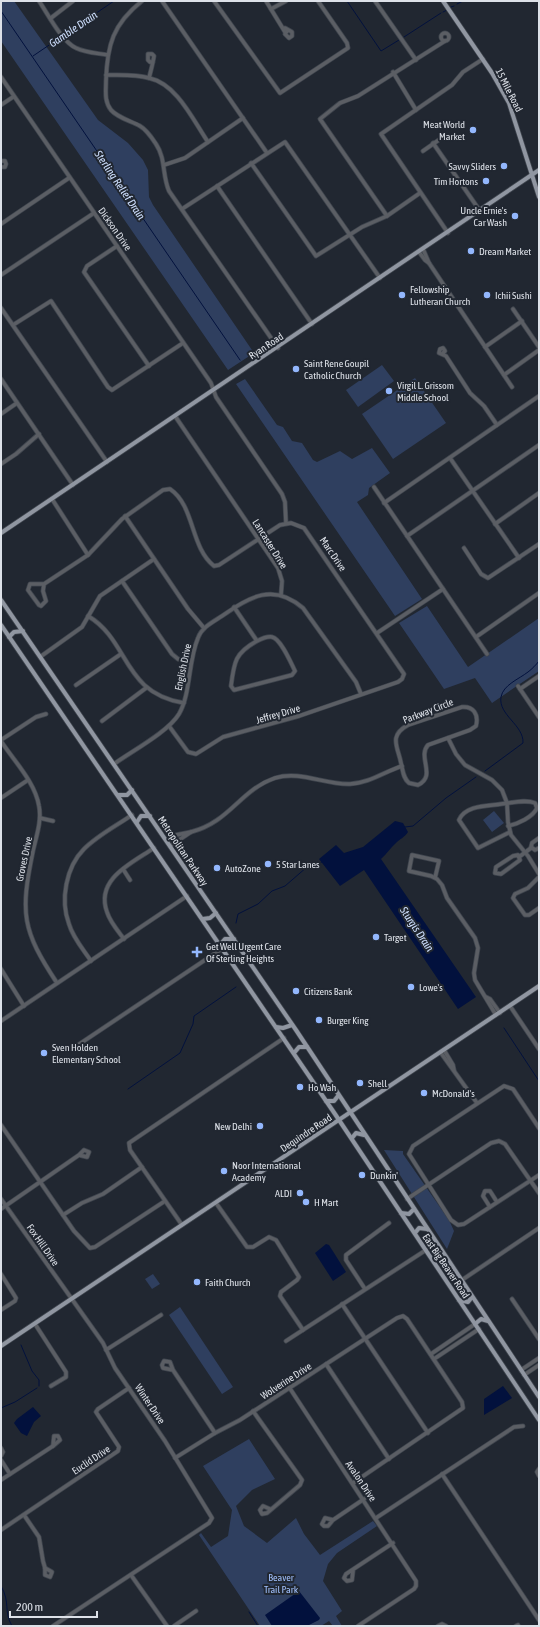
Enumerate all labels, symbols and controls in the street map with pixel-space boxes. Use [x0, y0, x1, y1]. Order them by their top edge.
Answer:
water label: Gamble Drain [47, 8, 100, 49]
street label: 15 Mile Road [493, 66, 525, 114]
place label: Meat World Market [423, 119, 465, 142]
marker: Meat World Market [468, 125, 478, 135]
water label: Sterling Relief Drain [92, 147, 148, 222]
place label: Savvy Sliders [449, 161, 496, 172]
marker: Savvy Sliders [499, 161, 509, 171]
place label: Tim Hortons [434, 176, 478, 187]
marker: Tim Hortons [481, 176, 491, 186]
street label: Dickson Drive [96, 205, 134, 253]
place label: Uncle Ernie's Car Wash [460, 205, 507, 228]
marker: Uncle Ernie's Car Wash [510, 211, 520, 221]
marker: Dream Market [466, 246, 476, 256]
place label: Dream Market [479, 246, 531, 257]
place label: Fellowship Lutheran Church [410, 284, 470, 307]
marker: Fellowship Lutheran Church [397, 290, 407, 300]
marker: Ichii Sushi [482, 290, 492, 300]
place label: Ichii Sushi [495, 290, 532, 301]
street label: Ryan Road [247, 330, 285, 361]
place label: Saint Rene Goupil Catholic Church [304, 358, 369, 381]
marker: Saint Rene Goupil Catholic Church [291, 364, 301, 374]
place label: Virgil L. Grissom Middle School [397, 380, 454, 403]
marker: Virgil L. Grissom Middle School [384, 386, 394, 396]
street label: Lancaster Drive [250, 517, 290, 571]
street label: Marc Drive [318, 535, 349, 574]
street label: English Drive [173, 642, 193, 691]
street label: Parkway Circle [401, 696, 455, 726]
street label: Jeffrey Drive [255, 702, 302, 726]
street label: Metropolitan Parkway [156, 814, 210, 888]
street label: Groves Drive [14, 835, 34, 883]
marker: 5 Star Lanes [263, 859, 273, 869]
place label: 5 Star Lanes [276, 859, 320, 870]
marker: AutoZone [212, 863, 222, 873]
place label: AutoZone [225, 863, 261, 874]
water label: Sturgis Drain [397, 904, 437, 954]
marker: Target [371, 932, 381, 942]
place label: Target [384, 932, 407, 943]
place label: Get Well Urgent Care Of Sterling Heights [206, 941, 282, 964]
marker: Get Well Urgent Care Of Sterling Heights [191, 946, 203, 958]
marker: Lowe's [406, 982, 416, 992]
place label: Lowe's [419, 982, 443, 993]
marker: Citizens Bank [291, 986, 301, 996]
place label: Citizens Bank [304, 986, 353, 997]
marker: Burger King [314, 1015, 324, 1025]
place label: Burger King [327, 1015, 369, 1026]
place label: Sven Holden Elementary School [52, 1042, 121, 1065]
marker: Sven Holden Elementary School [39, 1048, 49, 1058]
marker: Shell [355, 1078, 365, 1088]
place label: Shell [368, 1078, 387, 1089]
marker: Ho Wah [295, 1082, 305, 1092]
place label: Ho Wah [308, 1082, 336, 1093]
marker: McDonald's [419, 1088, 429, 1098]
place label: McDonald's [432, 1088, 475, 1099]
street label: Dequindre Road [278, 1112, 334, 1154]
place label: New Delhi [214, 1121, 252, 1132]
marker: New Delhi [255, 1121, 265, 1131]
place label: Noor International Academy [232, 1160, 301, 1183]
marker: Noor International Academy [219, 1166, 229, 1176]
marker: Dunkin' [357, 1170, 367, 1180]
place label: Dunkin' [370, 1170, 398, 1181]
place label: ALDI [275, 1188, 292, 1199]
marker: ALDI [295, 1188, 305, 1198]
marker: H Mart [301, 1197, 311, 1207]
place label: H Mart [314, 1197, 338, 1208]
street label: Fox Hill Drive [25, 1222, 62, 1268]
street label: East Big Beaver Road [420, 1232, 472, 1300]
marker: Faith Church [192, 1277, 202, 1287]
place label: Faith Church [205, 1277, 251, 1288]
street label: Wolverine Drive [259, 1360, 314, 1401]
street label: Winter Drive [133, 1382, 168, 1426]
street label: Euclid Drive [70, 1443, 112, 1477]
street label: Avalon Drive [343, 1459, 379, 1504]
park label: Beaver Trail Park [264, 1572, 299, 1595]
scale bar [10, 1593, 97, 1619]
text: 200 m [16, 1600, 43, 1614]

